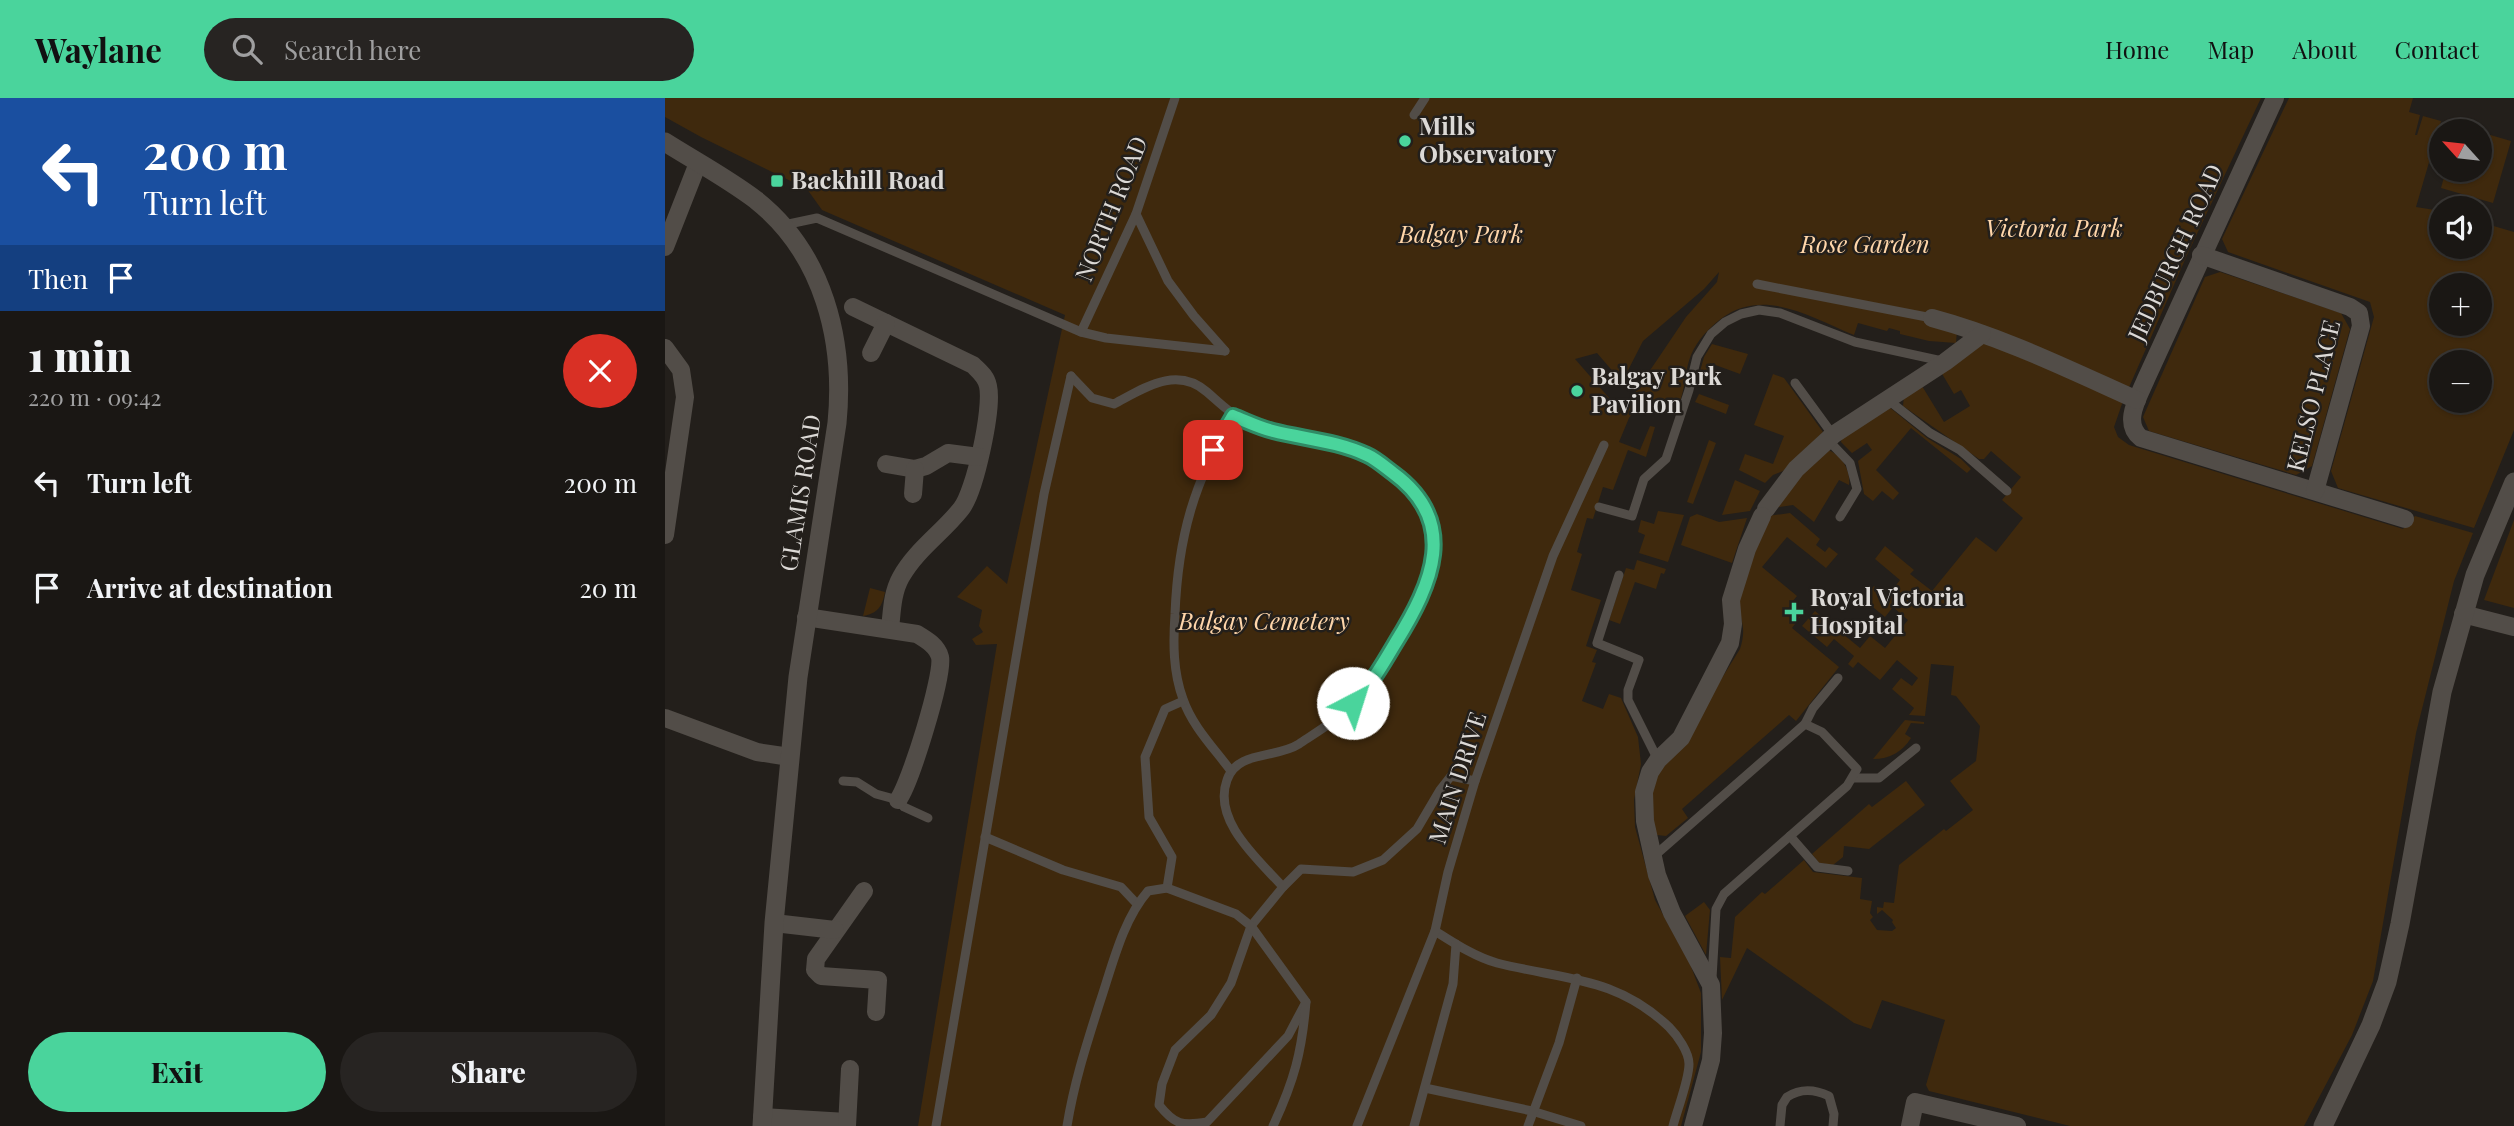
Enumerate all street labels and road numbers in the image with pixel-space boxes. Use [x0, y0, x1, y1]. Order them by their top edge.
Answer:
street label: NORTH ROAD [1067, 131, 1154, 286]
street label: JEDBURGH ROAD [2119, 158, 2229, 347]
street label: KELSO PLACE [2278, 316, 2346, 475]
street label: GLAMIS ROAD [771, 412, 827, 573]
street label: MAIN DRIVE [1420, 707, 1493, 848]

